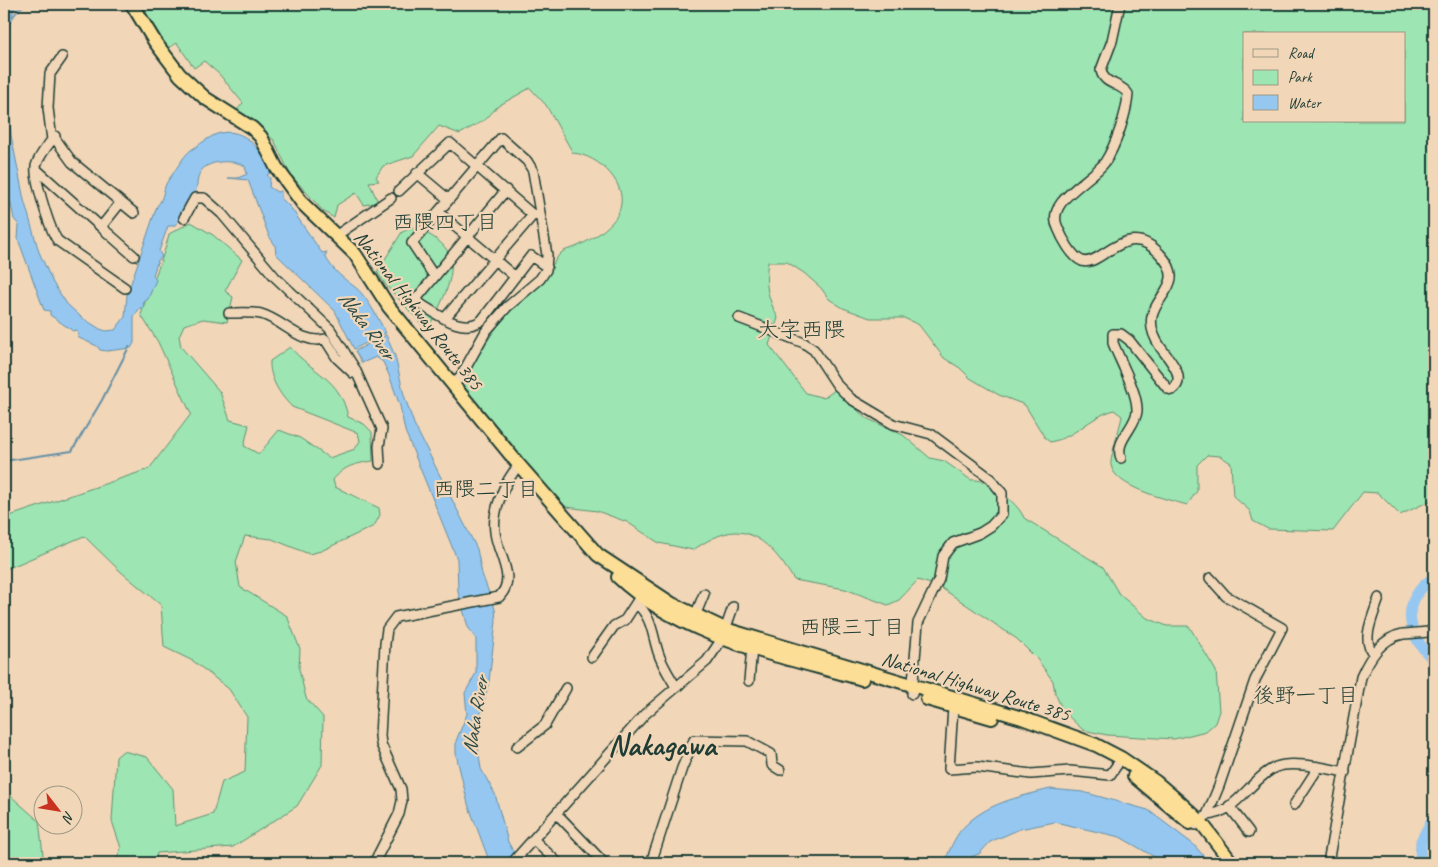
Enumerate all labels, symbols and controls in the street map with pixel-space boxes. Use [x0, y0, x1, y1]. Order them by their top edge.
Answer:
legend [1243, 32, 1406, 122]
text: Road [1288, 44, 1315, 63]
text: Park [1288, 68, 1313, 87]
text: Water [1288, 94, 1322, 113]
district label: 西隈四丁目 [393, 209, 498, 235]
street label: National Highway Route 385 [349, 226, 489, 396]
water label: Naka River [333, 286, 403, 367]
district label: 大字西隈 [757, 316, 845, 344]
district label: 西隈二丁目 [434, 476, 539, 502]
district label: 西隈三丁目 [800, 614, 905, 640]
street label: National Highway Route 385 [879, 646, 1074, 727]
water label: Naka River [456, 672, 495, 757]
district label: 後野一丁目 [1254, 682, 1359, 708]
district label: Nakagawa [608, 726, 719, 764]
north arrow [32, 784, 82, 834]
text: N [58, 808, 78, 827]

